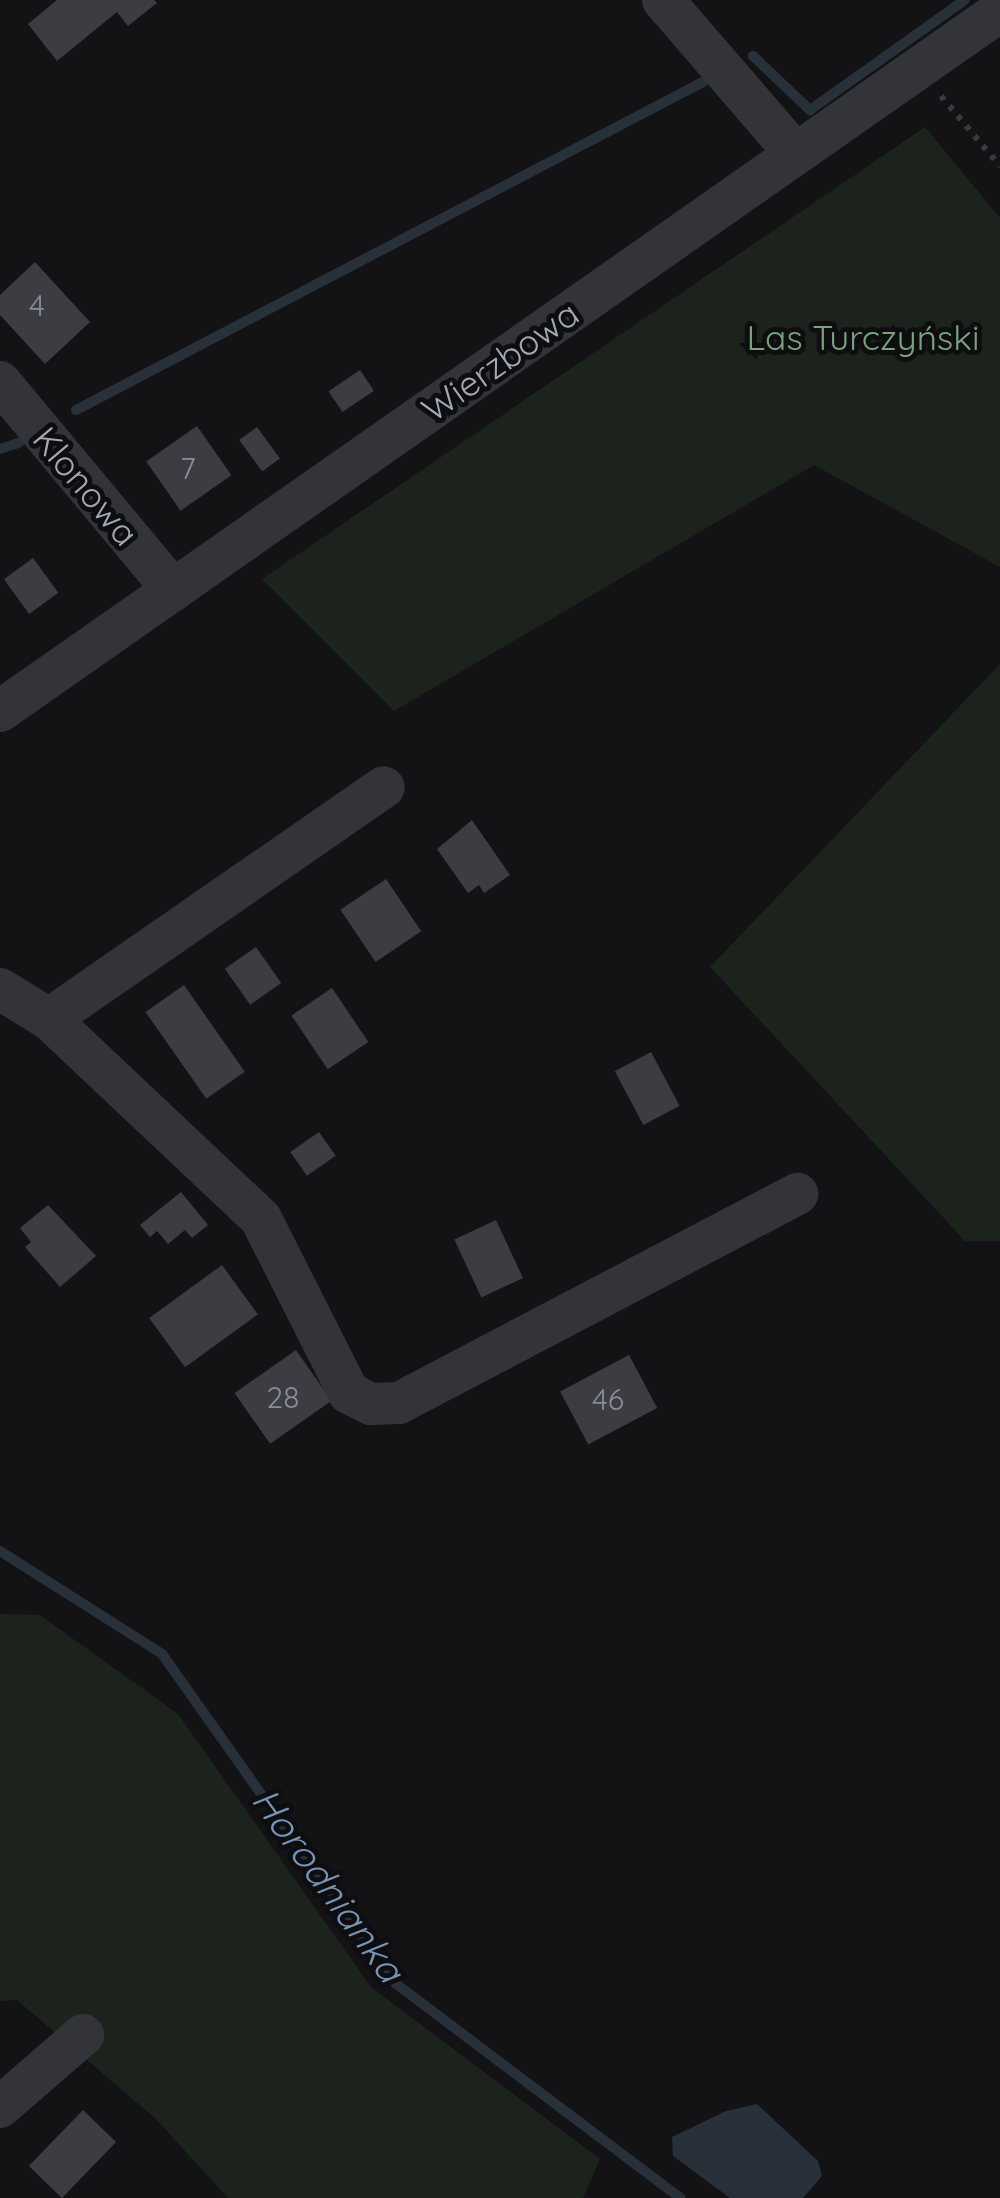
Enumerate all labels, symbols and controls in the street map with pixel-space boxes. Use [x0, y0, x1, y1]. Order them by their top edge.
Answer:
house number: 4 [29, 287, 45, 323]
street label: Wierzbowa [414, 292, 586, 430]
park label: Las Turczyński [747, 316, 979, 358]
street label: Klonowa [24, 418, 148, 554]
house number: 7 [180, 450, 196, 486]
house number: 28 [267, 1379, 299, 1415]
house number: 46 [592, 1381, 624, 1417]
water label: Horodnianka [242, 1779, 414, 1991]

